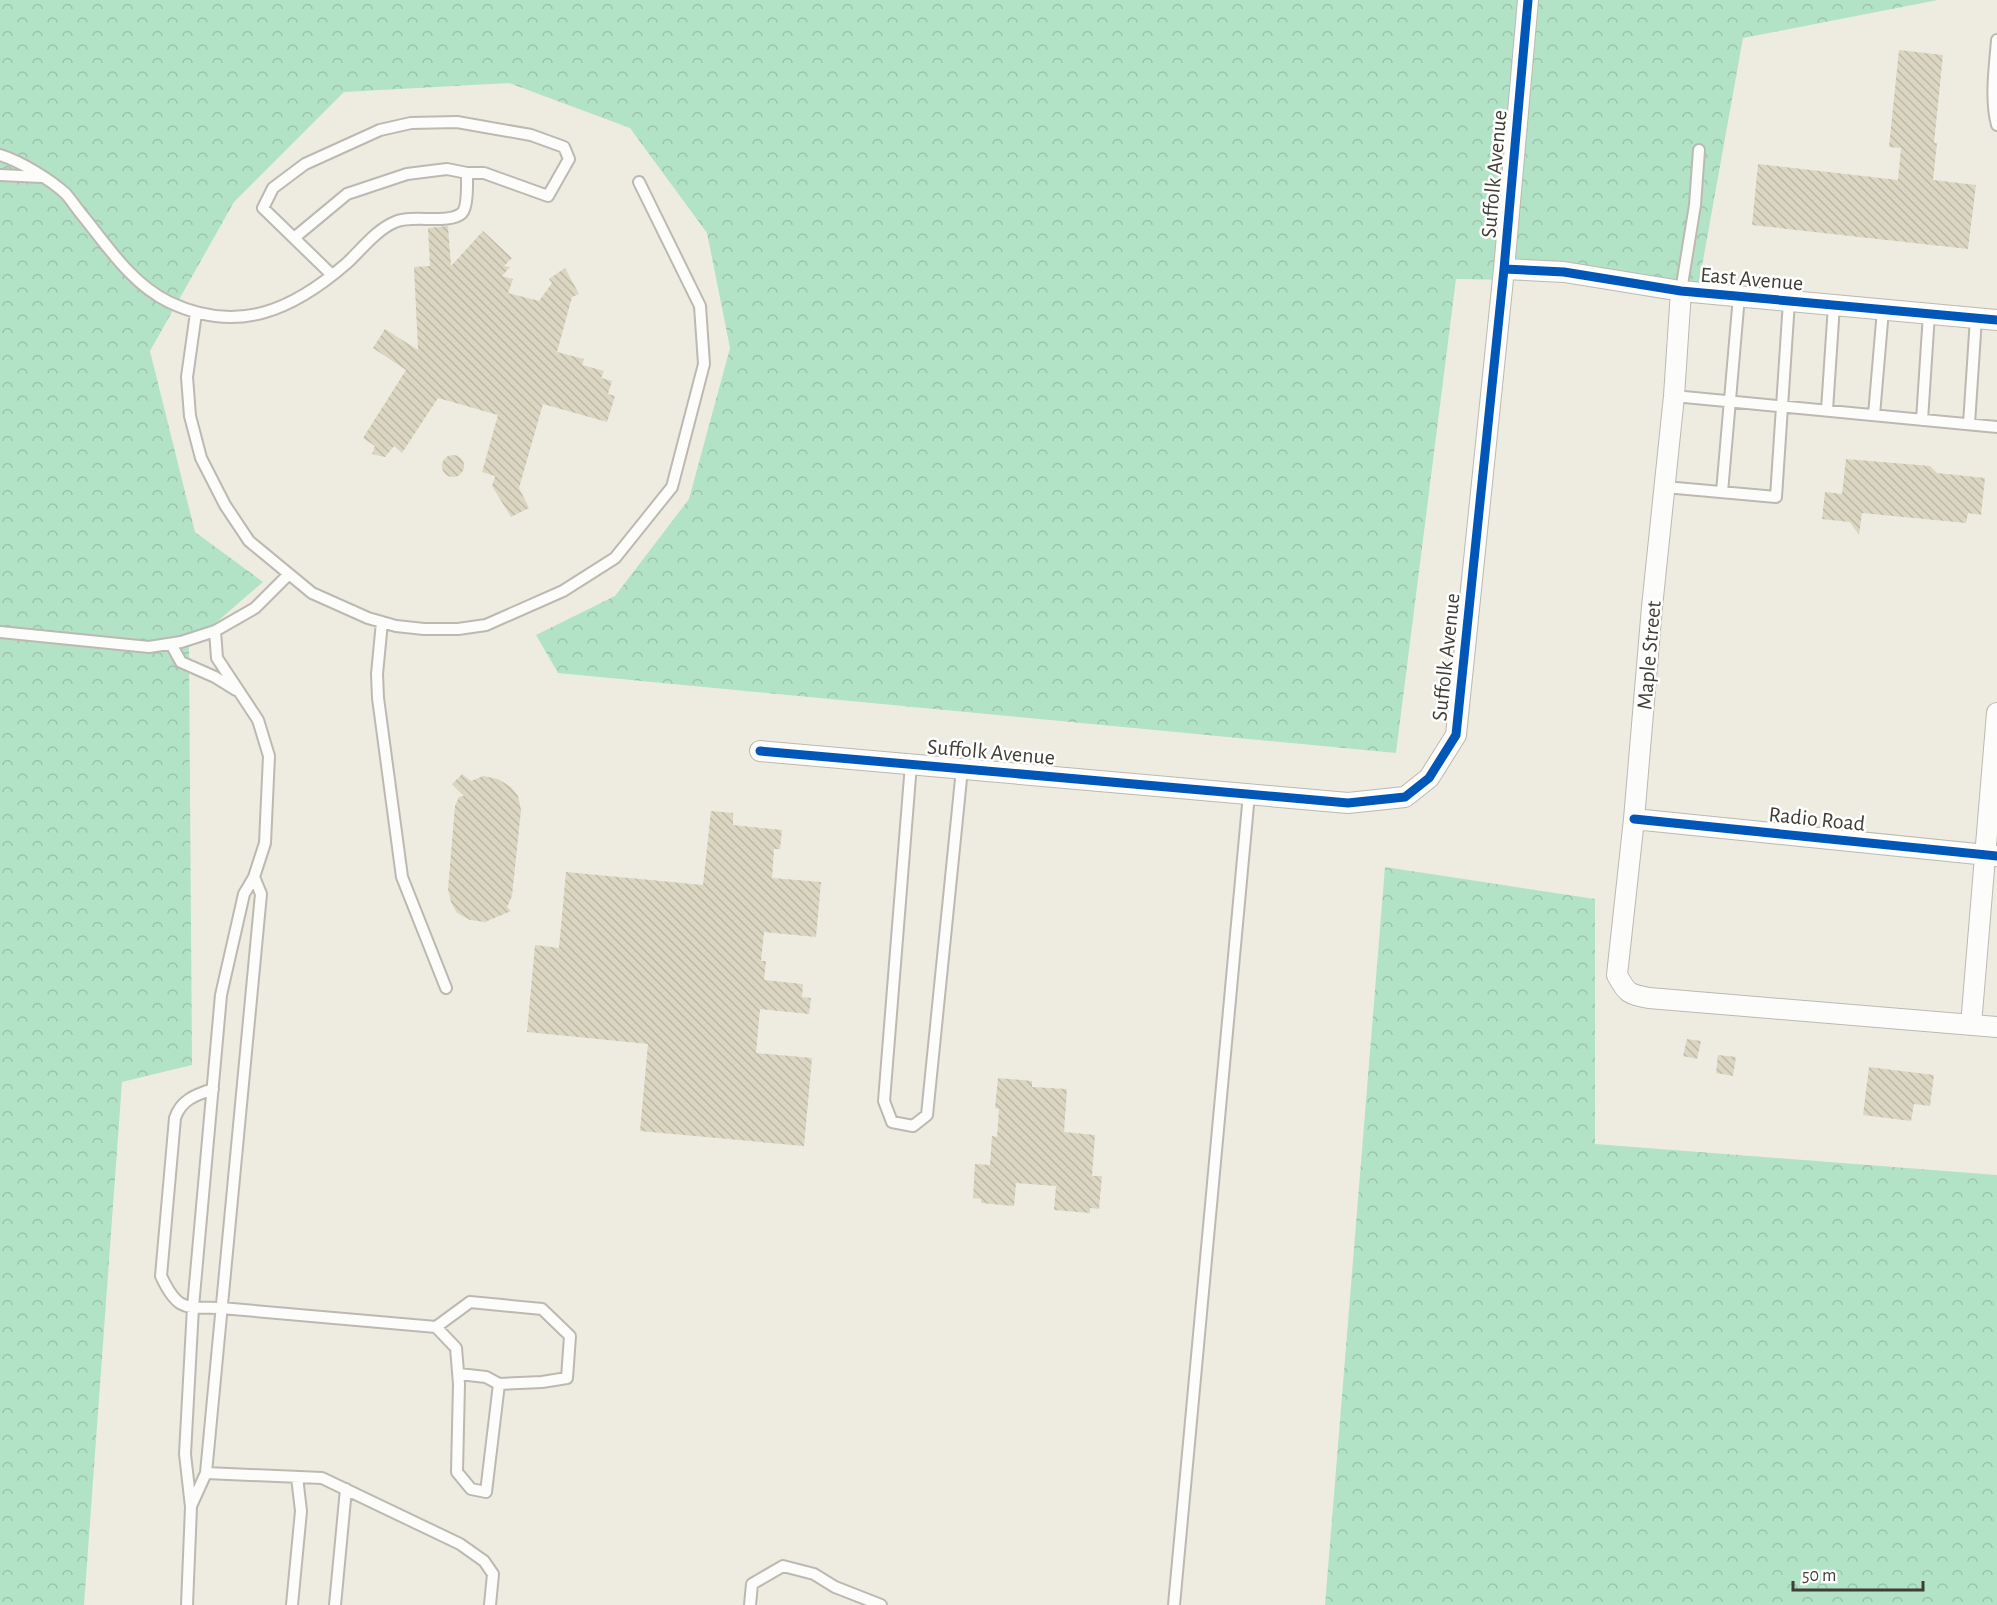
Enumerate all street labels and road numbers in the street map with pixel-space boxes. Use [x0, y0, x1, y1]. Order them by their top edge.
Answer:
street label: Suffolk Avenue [1477, 109, 1511, 239]
street label: East Avenue [1700, 264, 1804, 294]
street label: Suffolk Avenue [1428, 592, 1464, 722]
street label: Maple Street [1633, 600, 1665, 711]
street label: Suffolk Avenue [926, 735, 1056, 769]
street label: Radio Road [1768, 803, 1866, 835]

